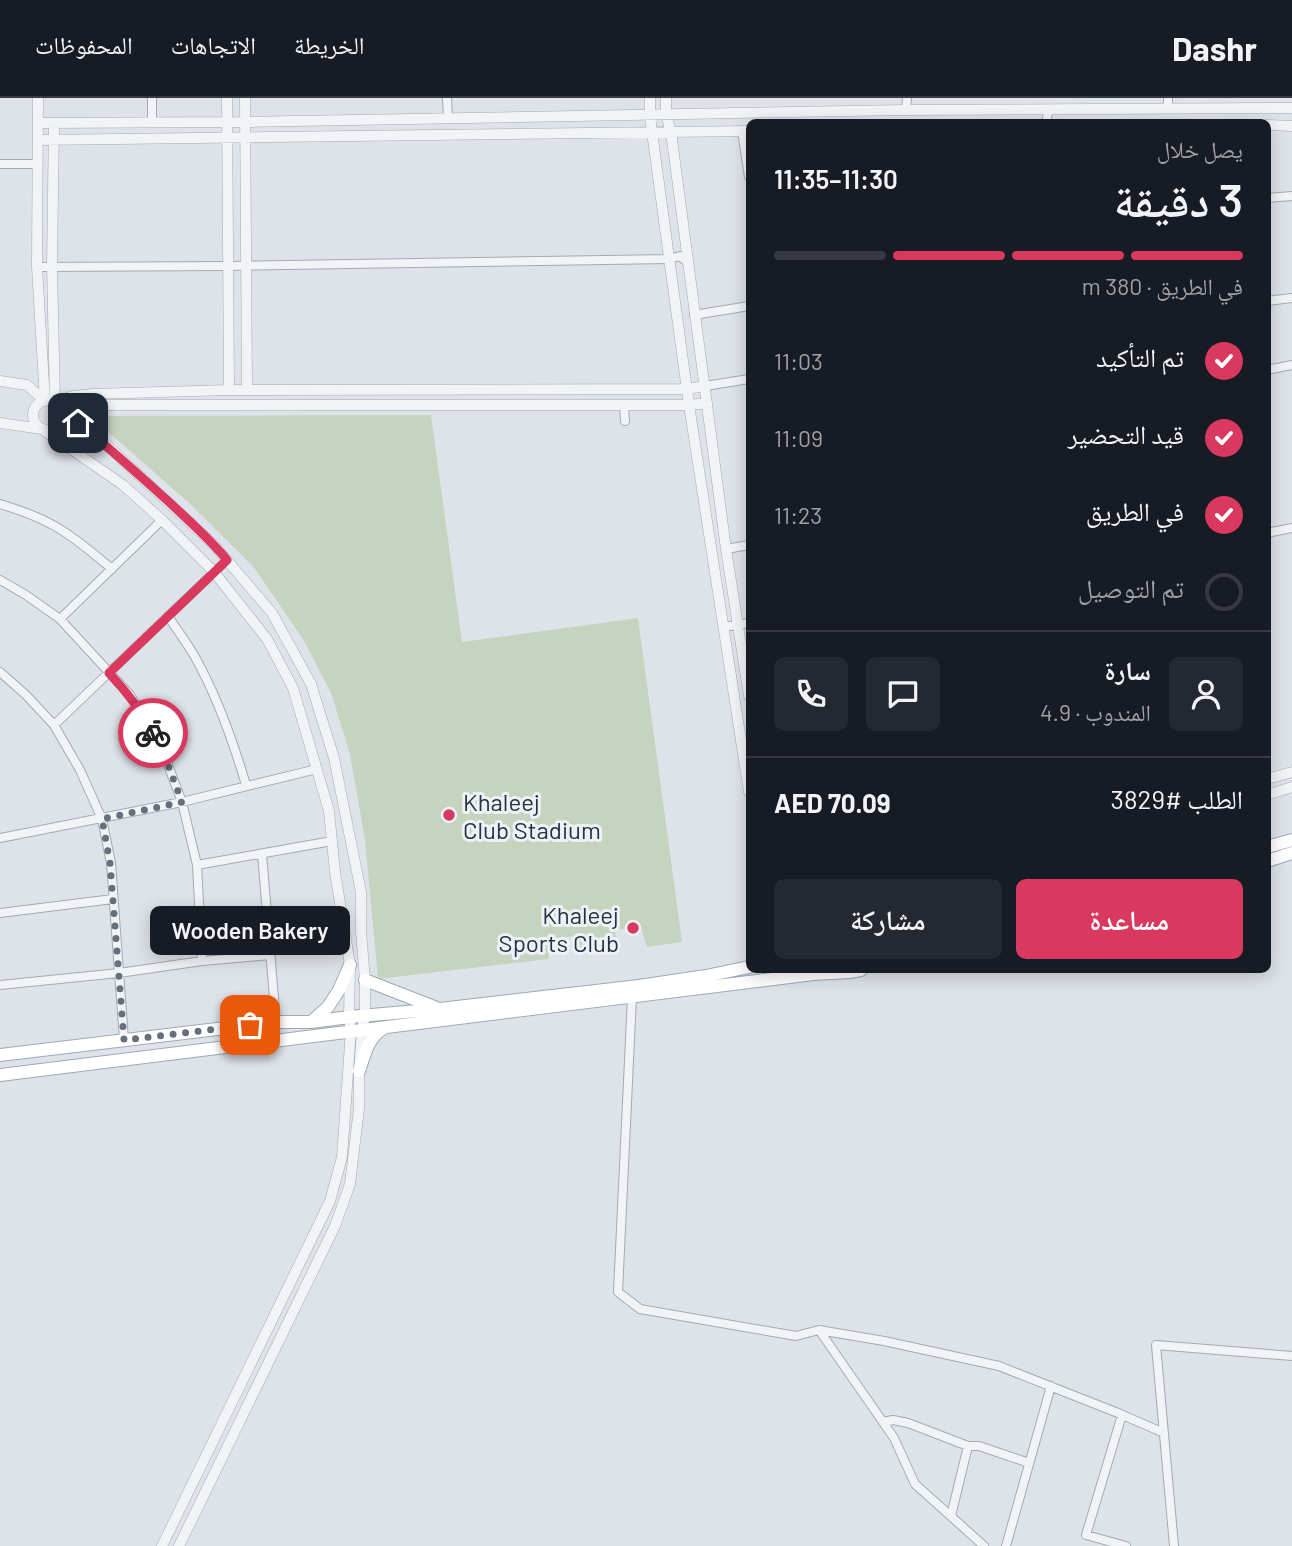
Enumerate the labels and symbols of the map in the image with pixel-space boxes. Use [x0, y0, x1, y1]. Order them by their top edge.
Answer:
pin [48, 393, 108, 453]
courier [118, 698, 188, 768]
place label: Khaleej Club Stadium [463, 787, 601, 844]
marker: Khaleej Club Stadium [441, 807, 457, 823]
place label: Khaleej Sports Club [499, 900, 619, 957]
callout: Wooden Bakery [150, 906, 350, 955]
marker: Khaleej Sports Club [625, 920, 641, 936]
pin [220, 995, 280, 1055]

